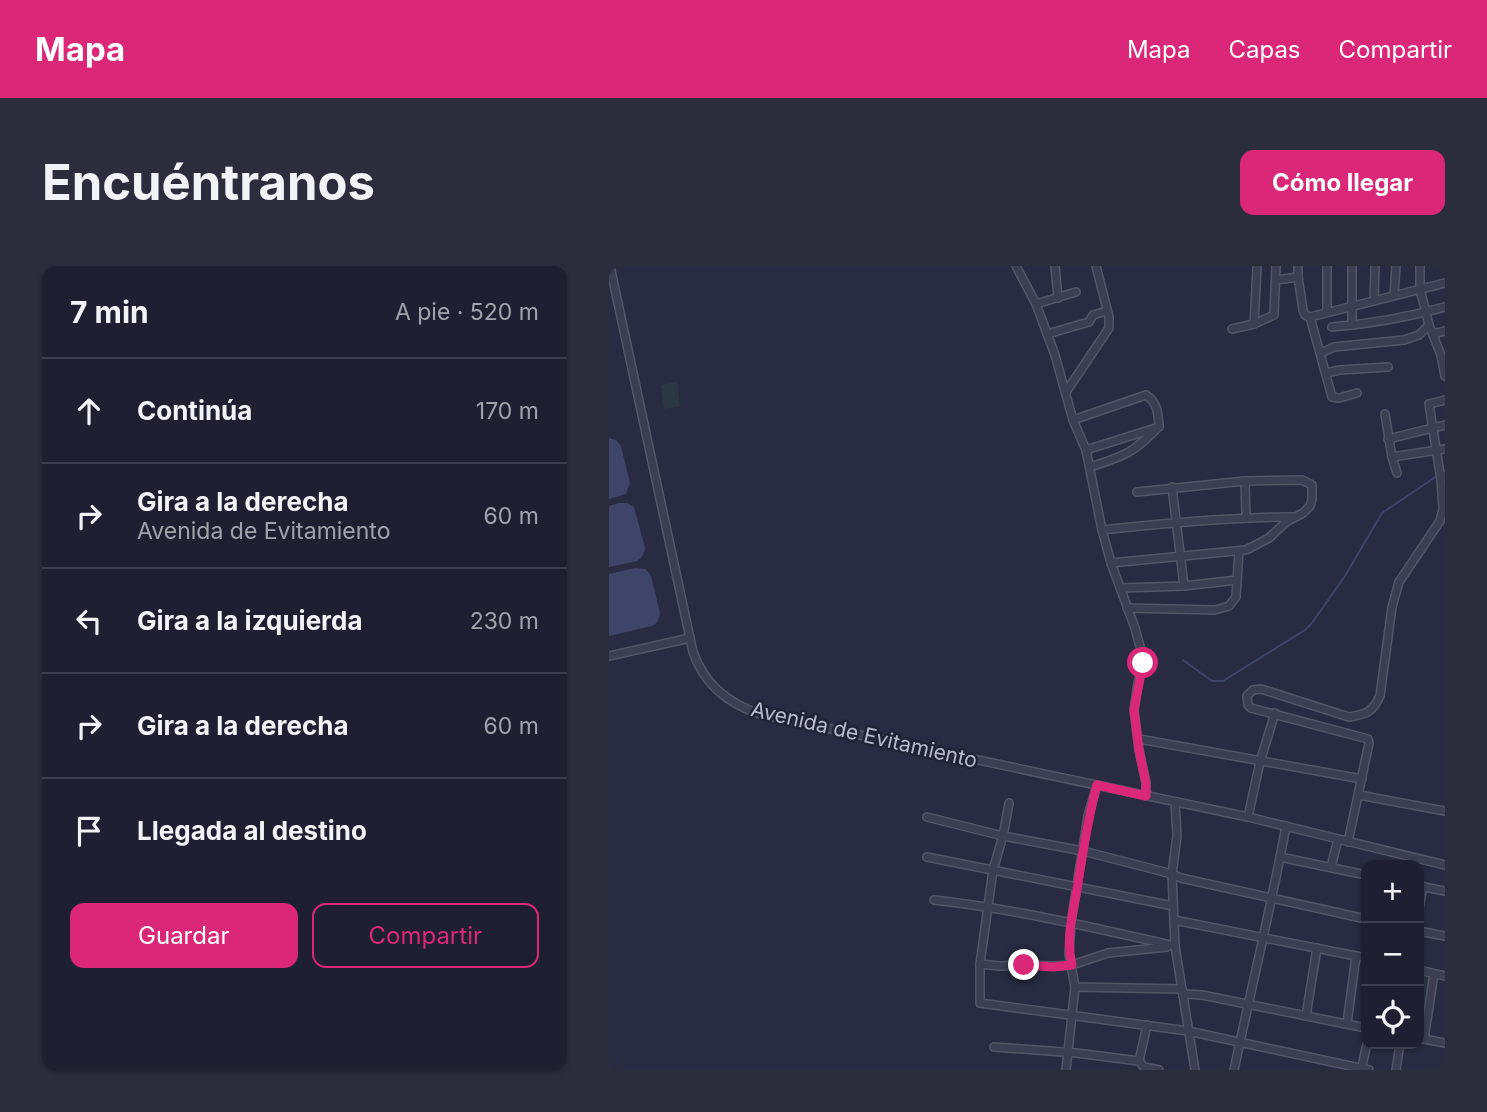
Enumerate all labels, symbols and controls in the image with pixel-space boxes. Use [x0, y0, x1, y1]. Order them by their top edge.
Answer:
text: Mapa [35, 29, 125, 69]
text: Mapa [1127, 35, 1190, 64]
text: Capas [1228, 35, 1301, 64]
text: Compartir [1339, 35, 1452, 64]
button: Cómo llegar [1240, 150, 1445, 215]
text: Encuéntranos [42, 153, 375, 212]
text: 7 min [70, 294, 149, 330]
text: A pie · 520 m [395, 298, 539, 326]
icon: ahead [70, 392, 108, 430]
text: Continúa [137, 395, 252, 426]
text: 170 m [476, 397, 539, 425]
text: Gira a la derecha [137, 486, 349, 517]
icon: right [70, 497, 108, 535]
text: 60 m [484, 502, 539, 530]
text: Avenida de Evitamiento [137, 517, 390, 545]
icon: left [70, 602, 108, 640]
text: Gira a la izquierda [137, 605, 363, 636]
text: 230 m [470, 607, 539, 635]
route start [1127, 647, 1158, 678]
street label: Avenida de Evitamiento [749, 696, 980, 773]
icon: right [70, 707, 108, 745]
text: Gira a la derecha [137, 710, 349, 741]
text: 60 m [484, 712, 539, 740]
icon: arrive [70, 812, 108, 850]
text: Llegada al destino [137, 815, 367, 846]
map controls [1361, 860, 1424, 1049]
button: + [1361, 860, 1424, 923]
button: Guardar [70, 903, 298, 968]
button: Compartir [312, 903, 539, 968]
button: − [1361, 923, 1424, 986]
route end [1008, 949, 1039, 980]
button: locate [1361, 986, 1424, 1049]

